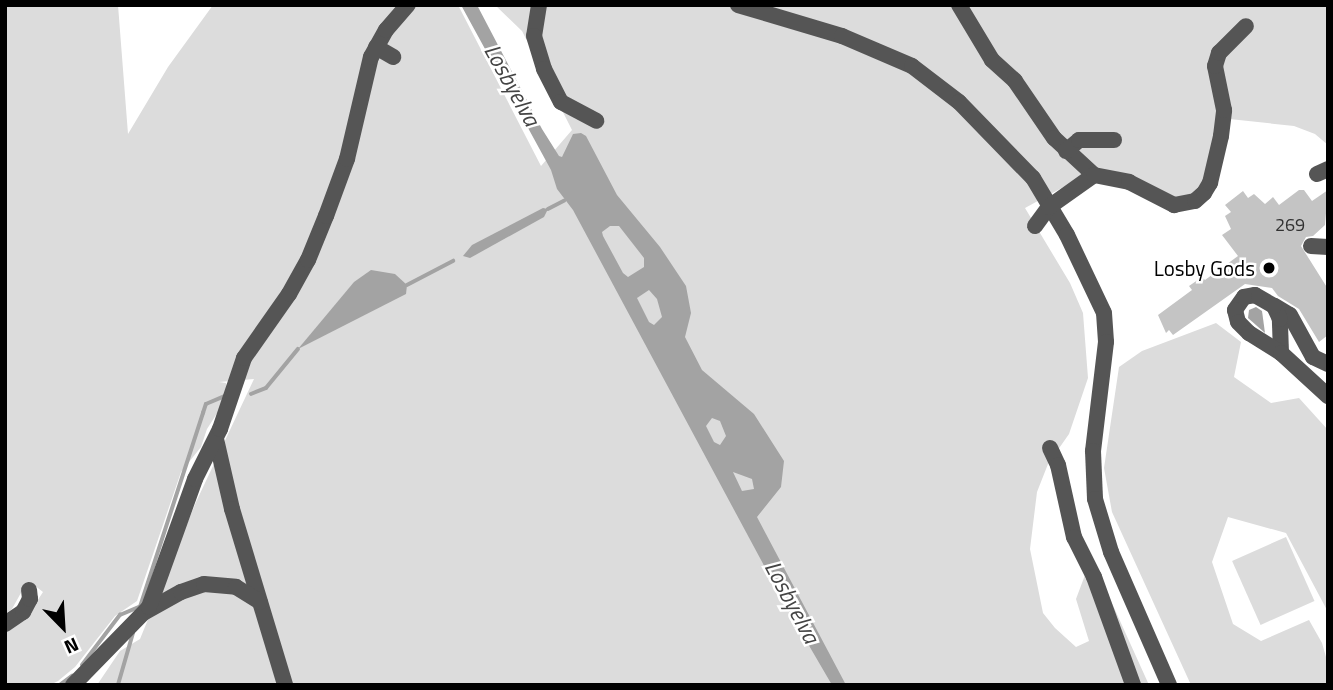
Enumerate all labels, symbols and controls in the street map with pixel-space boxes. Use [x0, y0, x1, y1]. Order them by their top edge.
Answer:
water label: Losbyelva [478, 39, 546, 131]
house number: 269 [1275, 214, 1305, 236]
place label: Losby Gods [1154, 255, 1255, 281]
marker: Losby Gods [1261, 260, 1277, 276]
water label: Losbyelva [759, 556, 825, 648]
north arrow [28, 592, 98, 662]
text: N [60, 631, 84, 663]

